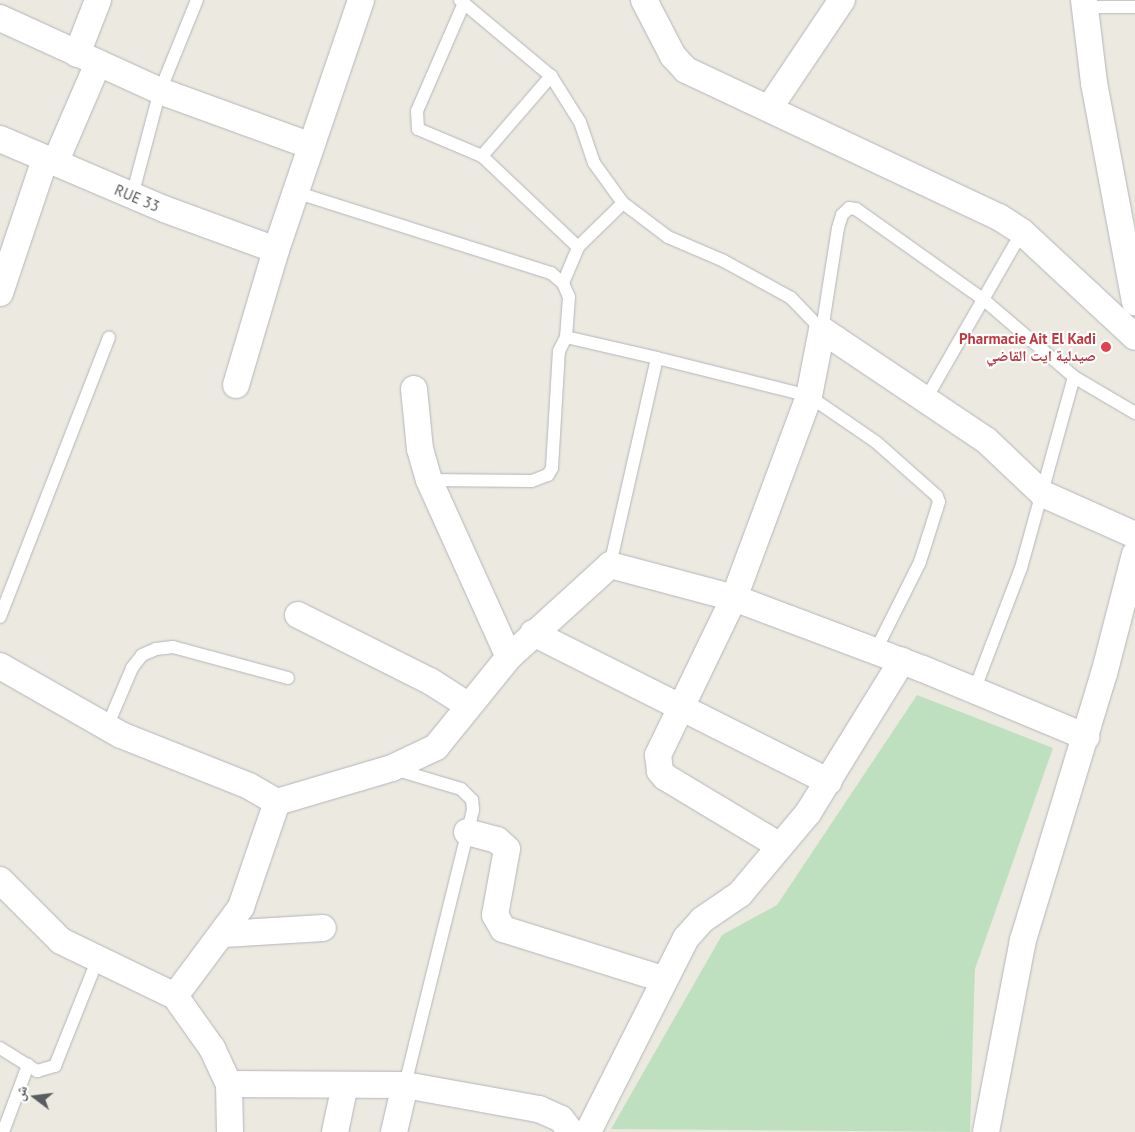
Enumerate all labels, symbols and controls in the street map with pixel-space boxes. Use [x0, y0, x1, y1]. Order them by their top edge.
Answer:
street label: RUE 33 [112, 181, 162, 215]
place label: Pharmacie Ait El Kadi صيدلية ايت القاضي [958, 329, 1096, 364]
marker: Pharmacie Ait El Kadi صيدلية ايت القاضي [1100, 341, 1112, 353]
north arrow [10, 1072, 60, 1122]
text: ش [10, 1084, 31, 1103]

